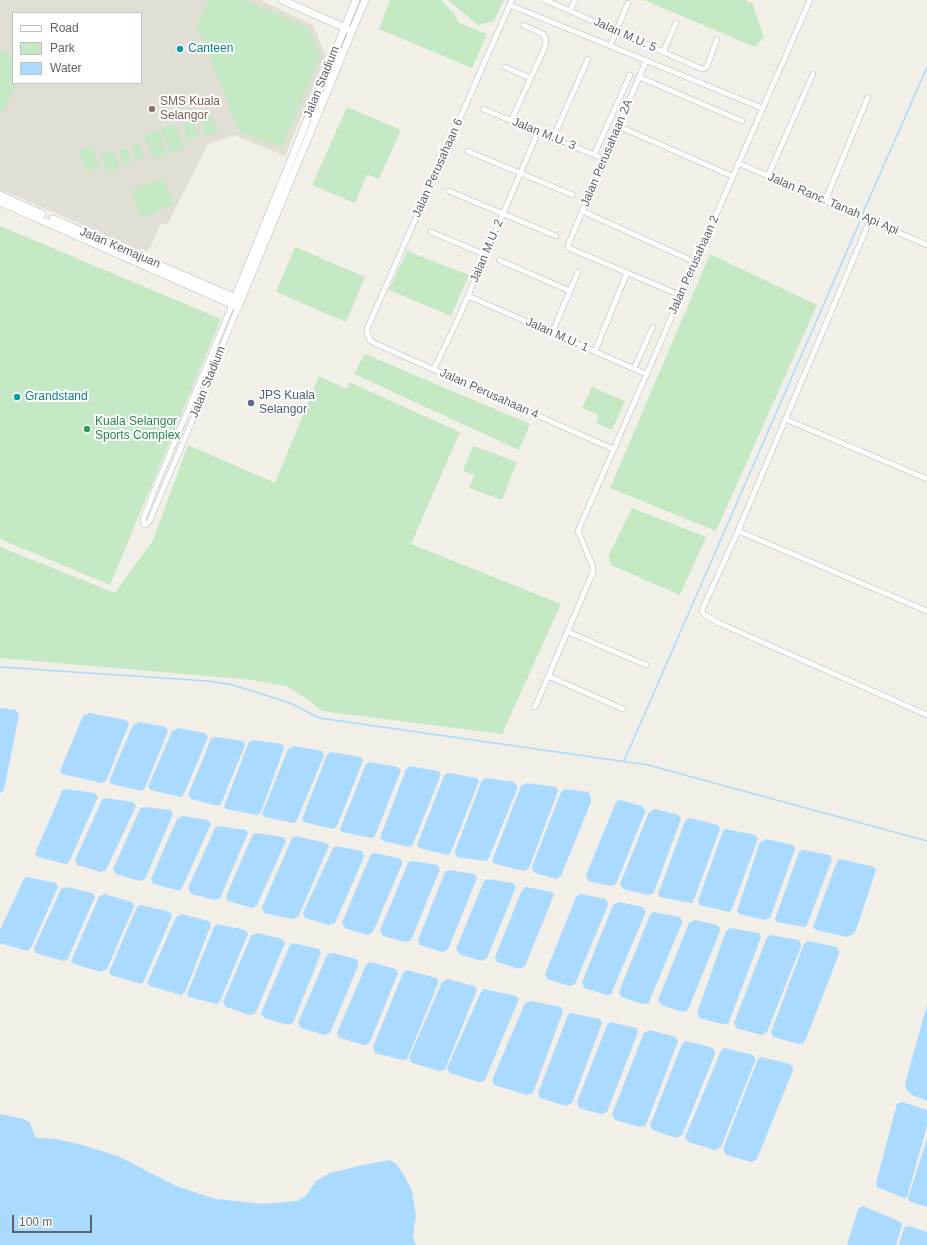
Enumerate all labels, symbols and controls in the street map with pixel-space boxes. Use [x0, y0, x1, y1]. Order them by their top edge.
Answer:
legend [12, 12, 142, 84]
street label: Jalan M.U. 5 [591, 15, 659, 55]
text: Road [50, 21, 79, 35]
text: Park [50, 41, 75, 55]
place label: Canteen [188, 42, 233, 56]
marker: Canteen [175, 44, 185, 54]
street label: Jalan Stadium [301, 44, 343, 120]
text: Water [50, 61, 82, 75]
place label: SMS Kuala Selangor [160, 95, 220, 123]
street label: Jalan Perusahaan 2A [578, 97, 636, 209]
marker: SMS Kuala Selangor [147, 104, 157, 114]
street label: Jalan M.U. 3 [510, 115, 578, 153]
street label: Jalan Perusahaan 6 [410, 116, 466, 220]
street label: Jalan Ranc. Tanah Api Api [765, 170, 901, 238]
street label: Jalan Perusahaan 2 [666, 213, 722, 317]
street label: Jalan M.U. 2 [467, 217, 507, 285]
street label: Jalan Kemajuan [78, 225, 162, 271]
street label: Jalan M.U. 1 [523, 315, 591, 355]
street label: Jalan Stadium [187, 344, 229, 420]
street label: Jalan Perusahaan 4 [437, 366, 541, 422]
place label: JPS Kuala Selangor [259, 389, 315, 417]
place label: Grandstand [25, 390, 88, 404]
marker: Grandstand [12, 392, 22, 402]
marker: JPS Kuala Selangor [246, 398, 256, 408]
place label: Kuala Selangor Sports Complex [95, 415, 180, 443]
marker: Kuala Selangor Sports Complex [82, 424, 92, 434]
scale bar [14, 1207, 94, 1233]
text: 100 m [19, 1215, 52, 1229]

